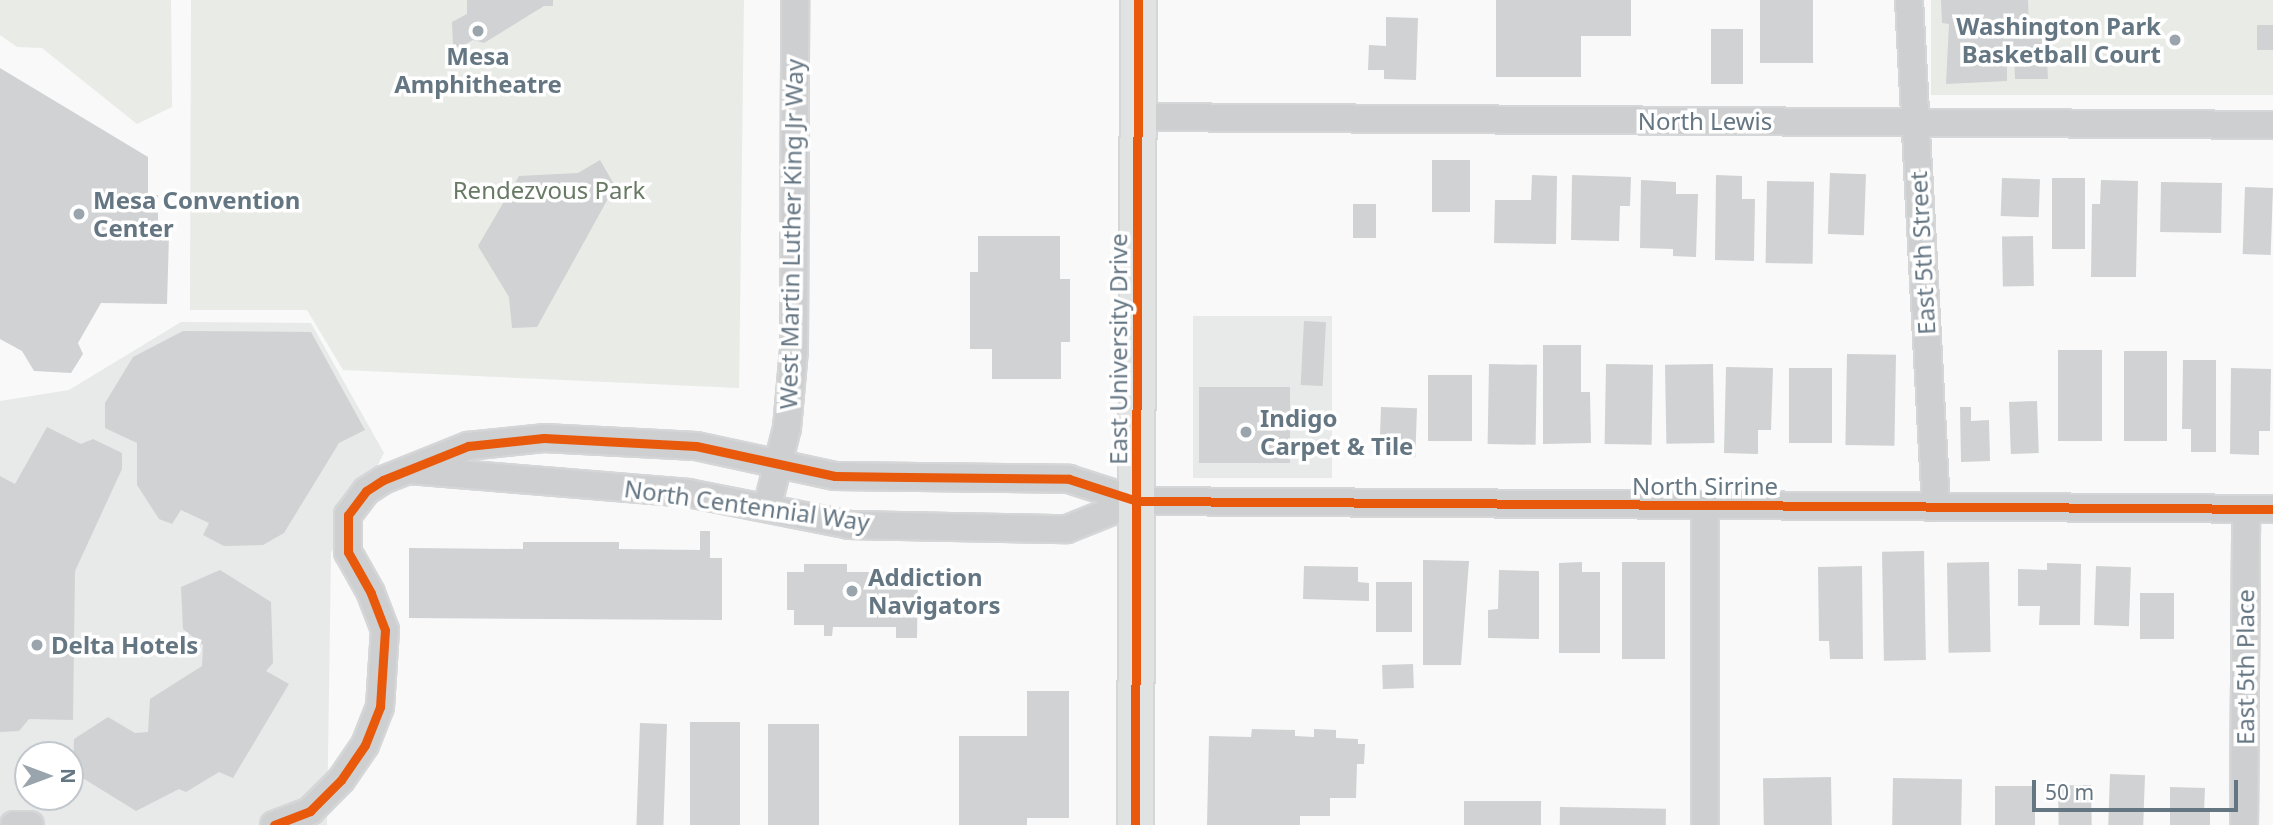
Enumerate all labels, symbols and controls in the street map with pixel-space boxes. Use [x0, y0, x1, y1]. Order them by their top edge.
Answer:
place label: Washington Park Basketball Court [1956, 12, 2161, 68]
marker: Mesa Amphitheatre [470, 23, 486, 39]
marker: Washington Park Basketball Court [2167, 32, 2183, 48]
place label: Mesa Amphitheatre [394, 42, 562, 98]
street label: West Martin Luther King Jr Way [774, 58, 808, 410]
street label: North Lewis [1638, 107, 1772, 135]
street label: East 5th Street [1903, 171, 1941, 335]
park label: Rendezvous Park [453, 176, 645, 204]
place label: Mesa Convention Center [93, 186, 300, 242]
marker: Mesa Convention Center [71, 206, 87, 222]
street label: East University Drive [1104, 233, 1132, 465]
place label: Indigo Carpet & Tile [1260, 404, 1413, 460]
marker: Indigo Carpet & Tile [1238, 424, 1254, 440]
street label: North Sirrine [1632, 472, 1778, 500]
street label: North Centennial Way [622, 474, 872, 536]
place label: Addiction Navigators [868, 563, 1001, 619]
marker: Addiction Navigators [842, 581, 862, 601]
street label: East 5th Place [2231, 589, 2259, 745]
place label: Delta Hotels [51, 631, 198, 659]
marker: Delta Hotels [29, 637, 45, 653]
north arrow [14, 741, 84, 811]
scale bar [2035, 766, 2242, 810]
text: N [55, 768, 81, 784]
text: 50 m [2045, 778, 2094, 806]

